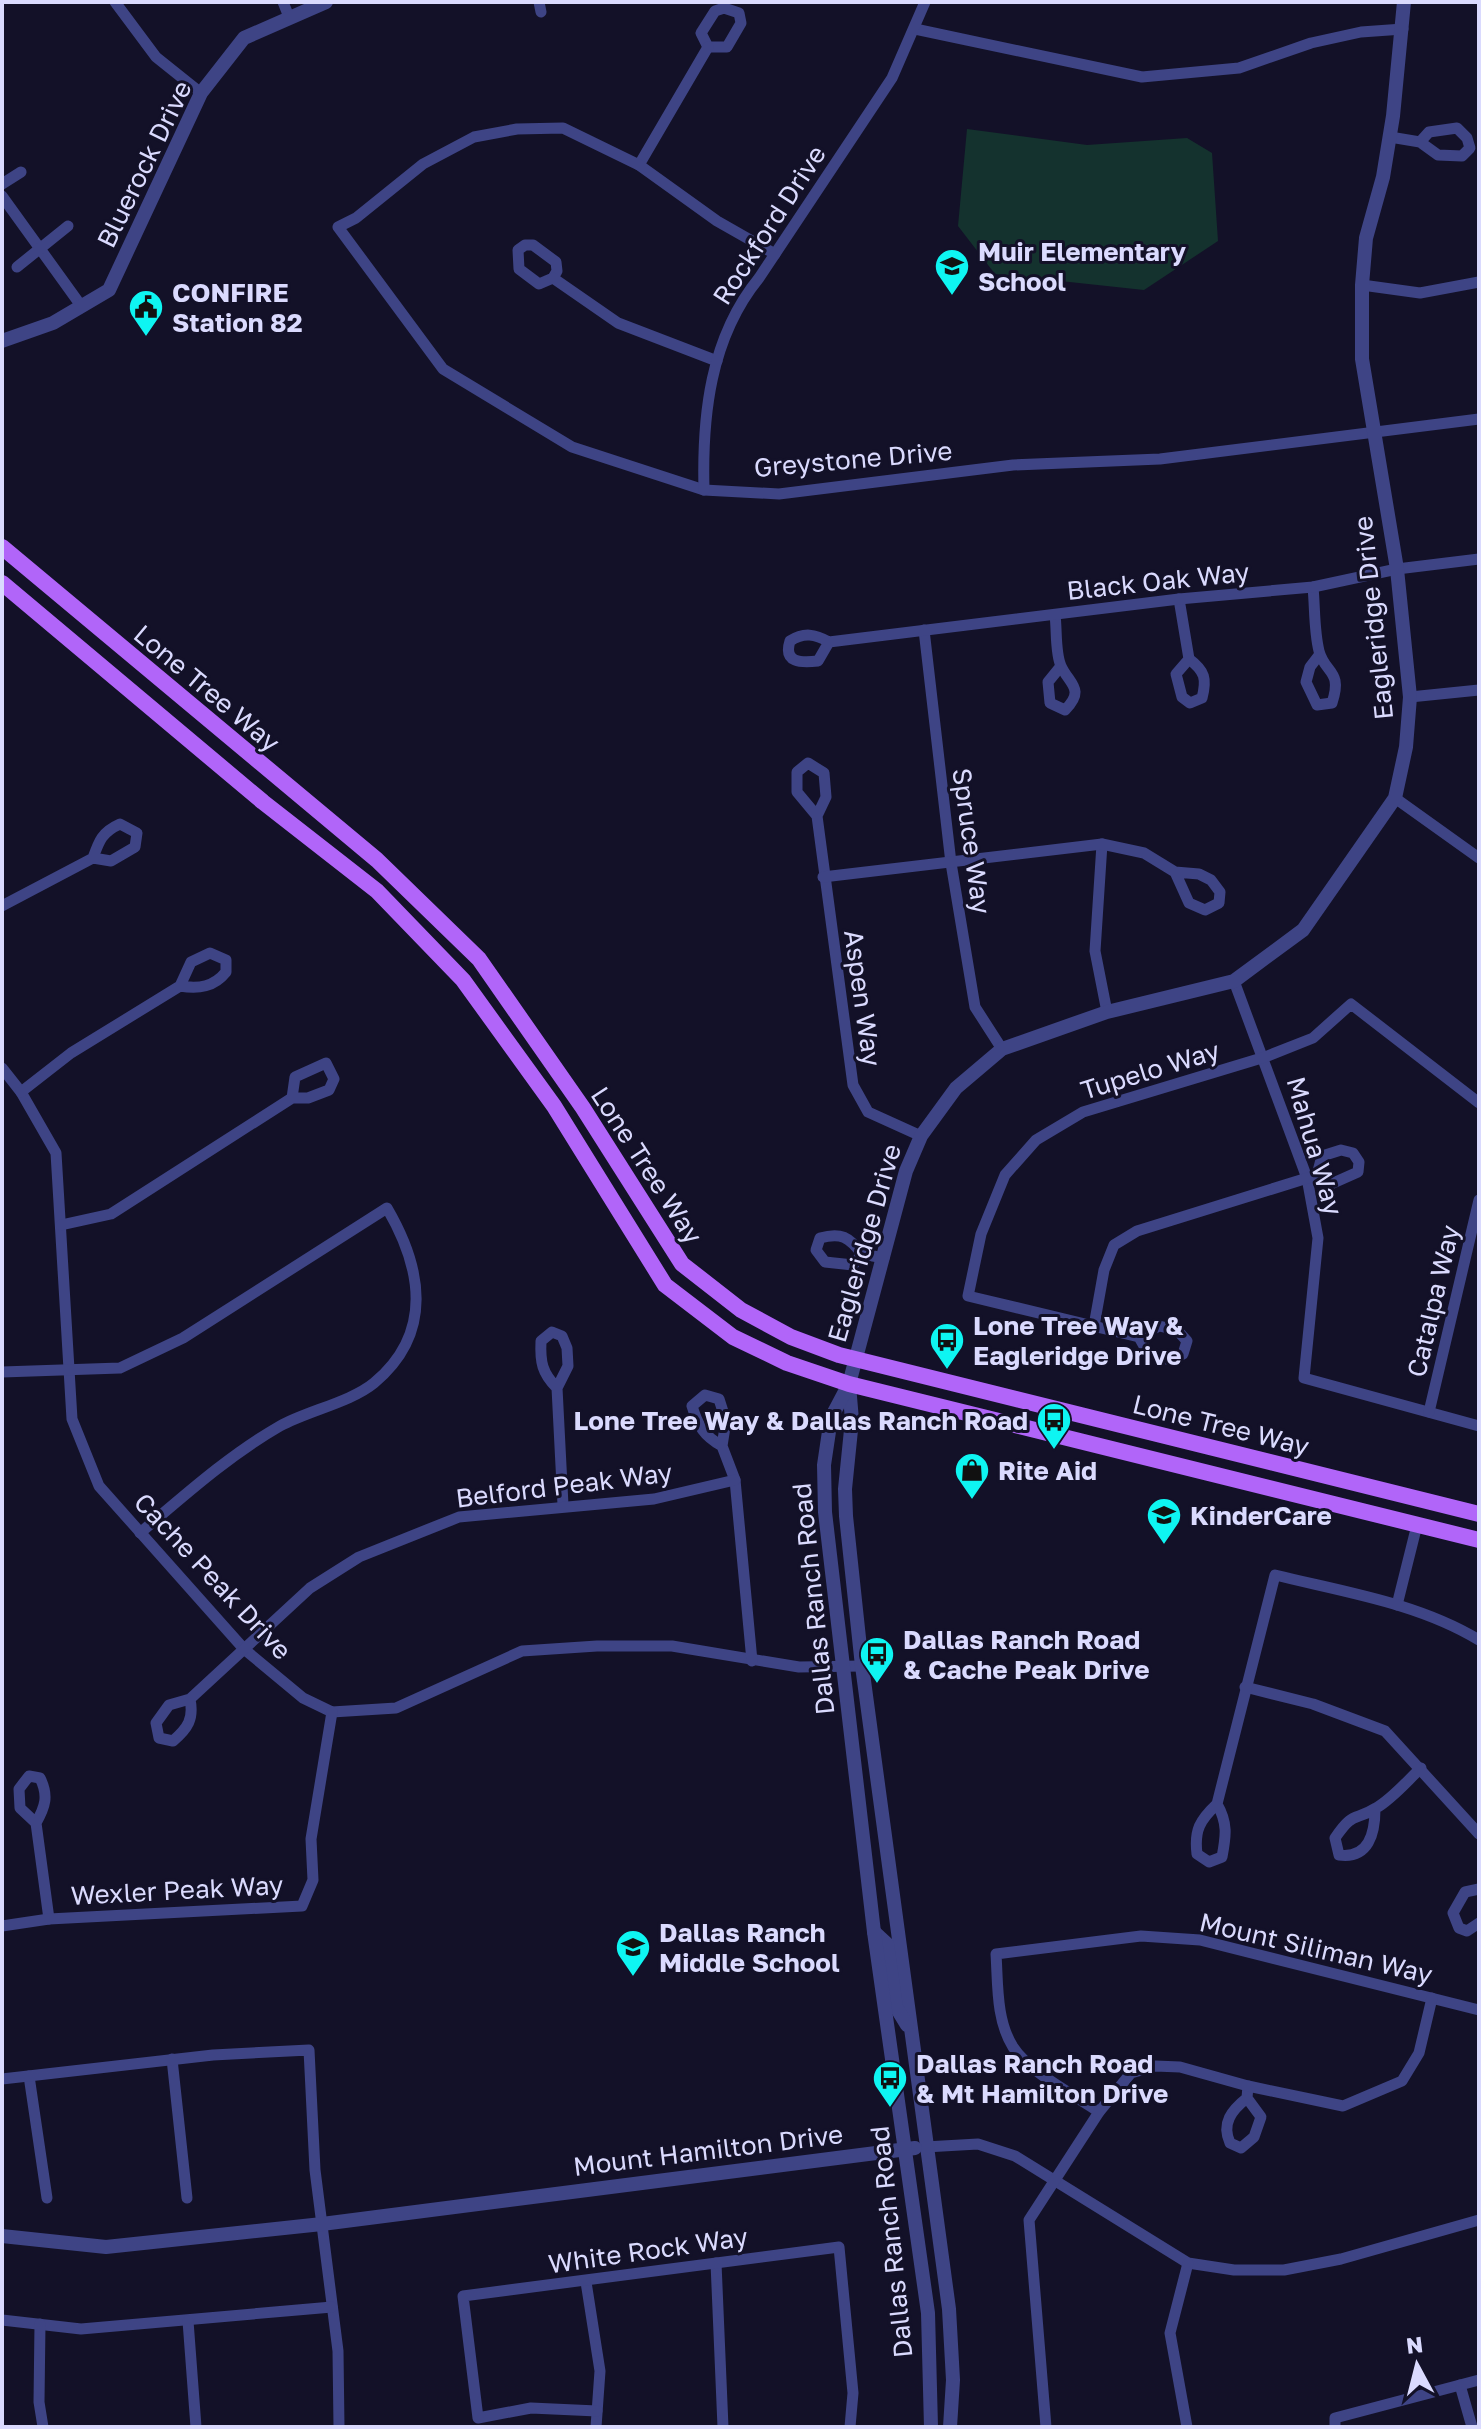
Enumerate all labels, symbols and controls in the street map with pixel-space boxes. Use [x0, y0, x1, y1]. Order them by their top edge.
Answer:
street label: Bluerock Drive [90, 75, 198, 253]
street label: Rockford Drive [706, 140, 832, 310]
place label: Muir Elementary School [978, 236, 1187, 297]
school or university icon: Muir Elementary School [933, 247, 971, 297]
place label: CONFIRE Station 82 [172, 277, 303, 338]
public building icon: CONFIRE Station 82 [127, 288, 165, 338]
street label: Greystone Drive [752, 435, 954, 483]
street label: Eagleridge Drive [1347, 515, 1399, 721]
street label: Black Oak Way [1065, 556, 1251, 606]
street label: Lone Tree Way [128, 618, 287, 758]
street label: Spruce Way [946, 766, 998, 916]
street label: Aspen Way [838, 928, 888, 1069]
street label: Tupelo Way [1077, 1034, 1224, 1106]
street label: Mahua Way [1280, 1073, 1350, 1219]
street label: Lone Tree Way [585, 1081, 709, 1250]
street label: Eagleridge Drive [821, 1140, 907, 1346]
street label: Catalpa Way [1400, 1221, 1466, 1380]
place label: Lone Tree Way & Eagleridge Drive [973, 1310, 1184, 1371]
bus stop icon: Lone Tree Way & Eagleridge Drive [928, 1321, 966, 1371]
street label: Lone Tree Way [1130, 1388, 1313, 1462]
bus stop icon: Lone Tree Way & Dallas Ranch Road [1035, 1401, 1073, 1451]
place label: Lone Tree Way & Dallas Ranch Road [574, 1405, 1028, 1436]
shop icon: Rite Aid [953, 1451, 991, 1501]
place label: Rite Aid [998, 1455, 1097, 1486]
street label: Belford Peak Way [454, 1456, 674, 1514]
street label: Dallas Ranch Road [785, 1482, 841, 1716]
street label: Cache Peak Drive [128, 1486, 298, 1666]
school or university icon: KinderCare [1145, 1496, 1183, 1546]
place label: KinderCare [1190, 1500, 1332, 1531]
place label: Dallas Ranch Road & Cache Peak Drive [903, 1624, 1149, 1685]
bus stop icon: Dallas Ranch Road & Cache Peak Drive [858, 1635, 896, 1685]
street label: Wexler Peak Way [70, 1869, 285, 1911]
street label: Mount Siliman Way [1197, 1906, 1436, 1990]
place label: Dallas Ranch Middle School [659, 1917, 840, 1978]
school or university icon: Dallas Ranch Middle School [614, 1928, 652, 1978]
place label: Dallas Ranch Road & Mt Hamilton Drive [916, 2048, 1168, 2109]
bus stop icon: Dallas Ranch Road & Mt Hamilton Drive [871, 2059, 909, 2109]
street label: Mount Hamilton Drive [571, 2118, 845, 2182]
street label: Dallas Ranch Road [863, 2125, 919, 2359]
street label: White Rock Way [546, 2221, 750, 2279]
north arrow [1377, 2325, 1457, 2405]
text: N [1405, 2330, 1424, 2359]

